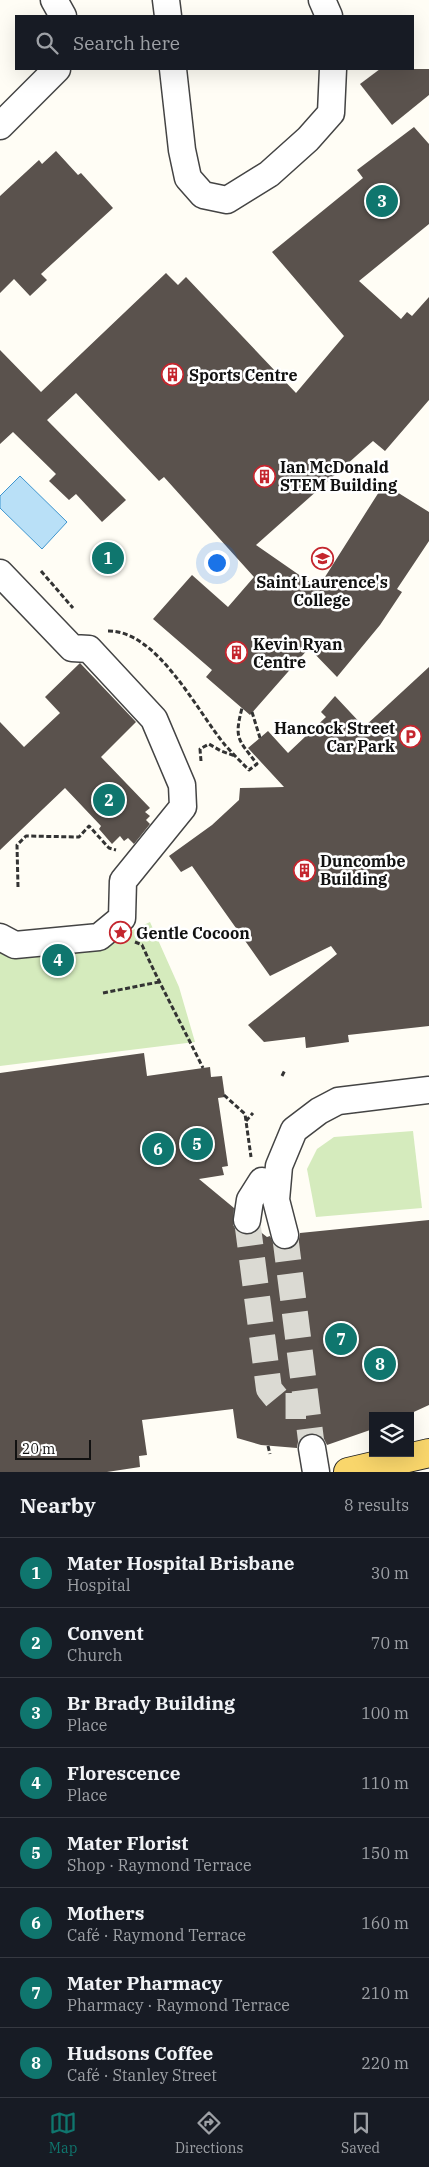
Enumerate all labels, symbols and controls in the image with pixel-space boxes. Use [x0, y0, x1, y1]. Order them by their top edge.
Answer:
search box [15, 15, 414, 70]
icon: search [33, 29, 61, 57]
text: Search here [73, 31, 180, 55]
pin: 3 [366, 182, 398, 220]
building icon: Sports Centre [161, 363, 185, 387]
place label: Sports Centre [189, 365, 297, 385]
place label: Ian McDonald STEM Building [280, 457, 398, 495]
building icon: Ian McDonald STEM Building [252, 464, 276, 488]
pin: 1 [92, 539, 124, 577]
school or university icon: Saint Laurence's College [310, 546, 334, 570]
your location [204, 550, 230, 576]
place label: Saint Laurence's College [256, 572, 388, 610]
place label: Kevin Ryan Centre [253, 634, 343, 672]
building icon: Kevin Ryan Centre [225, 641, 249, 665]
place label: Hancock Street Car Park [274, 718, 395, 756]
parking icon: Hancock Street Car Park [399, 725, 423, 749]
pin: 2 [93, 781, 125, 819]
place label: Duncombe Building [320, 851, 406, 889]
building icon: Duncombe Building [292, 858, 316, 882]
place icon: Gentle Cocoon [108, 921, 132, 945]
place label: Gentle Cocoon [136, 923, 250, 943]
pin: 4 [42, 941, 74, 979]
pin: 5 [181, 1125, 213, 1163]
pin: 6 [142, 1130, 174, 1168]
pin: 7 [325, 1320, 357, 1358]
pin: 8 [364, 1345, 396, 1383]
map controls [369, 1412, 414, 1457]
button: layers [369, 1412, 414, 1457]
scale bar [15, 1437, 91, 1460]
text: 20 m [22, 1440, 55, 1458]
text: Nearby [20, 1491, 96, 1519]
text: 8 results [344, 1495, 409, 1515]
text: Mater Hospital Brisbane [67, 1551, 295, 1575]
text: 1 [31, 1563, 41, 1583]
text: 30 m [371, 1563, 409, 1583]
text: Hospital [67, 1575, 130, 1595]
text: Convent [67, 1621, 144, 1645]
text: 2 [31, 1633, 41, 1653]
text: 70 m [371, 1633, 409, 1653]
text: Church [67, 1645, 123, 1665]
text: Br Brady Building [67, 1691, 235, 1715]
text: 3 [31, 1703, 41, 1723]
text: 100 m [361, 1703, 409, 1723]
text: Place [67, 1715, 107, 1735]
text: Florescence [67, 1761, 180, 1785]
text: 4 [31, 1773, 41, 1793]
text: 110 m [361, 1773, 409, 1793]
text: Place [67, 1785, 107, 1805]
text: Mater Florist [67, 1831, 188, 1855]
text: 5 [31, 1843, 41, 1863]
text: 150 m [361, 1843, 409, 1863]
text: Shop · Raymond Terrace [67, 1855, 252, 1875]
text: Mothers [67, 1901, 144, 1925]
text: 6 [31, 1913, 41, 1933]
text: 160 m [361, 1913, 409, 1933]
text: Café · Raymond Terrace [67, 1925, 246, 1945]
text: Mater Pharmacy [67, 1971, 222, 1995]
text: 7 [31, 1983, 41, 2003]
text: 210 m [361, 1983, 409, 2003]
text: Pharmacy · Raymond Terrace [67, 1995, 290, 2015]
text: Hudsons Coffee [67, 2041, 213, 2065]
text: 8 [31, 2053, 41, 2073]
text: 220 m [361, 2053, 409, 2073]
text: Café · Stanley Street [67, 2065, 217, 2085]
tab: Map [49, 2109, 77, 2157]
tab: Directions [175, 2109, 243, 2157]
tab: Saved [341, 2109, 380, 2157]

